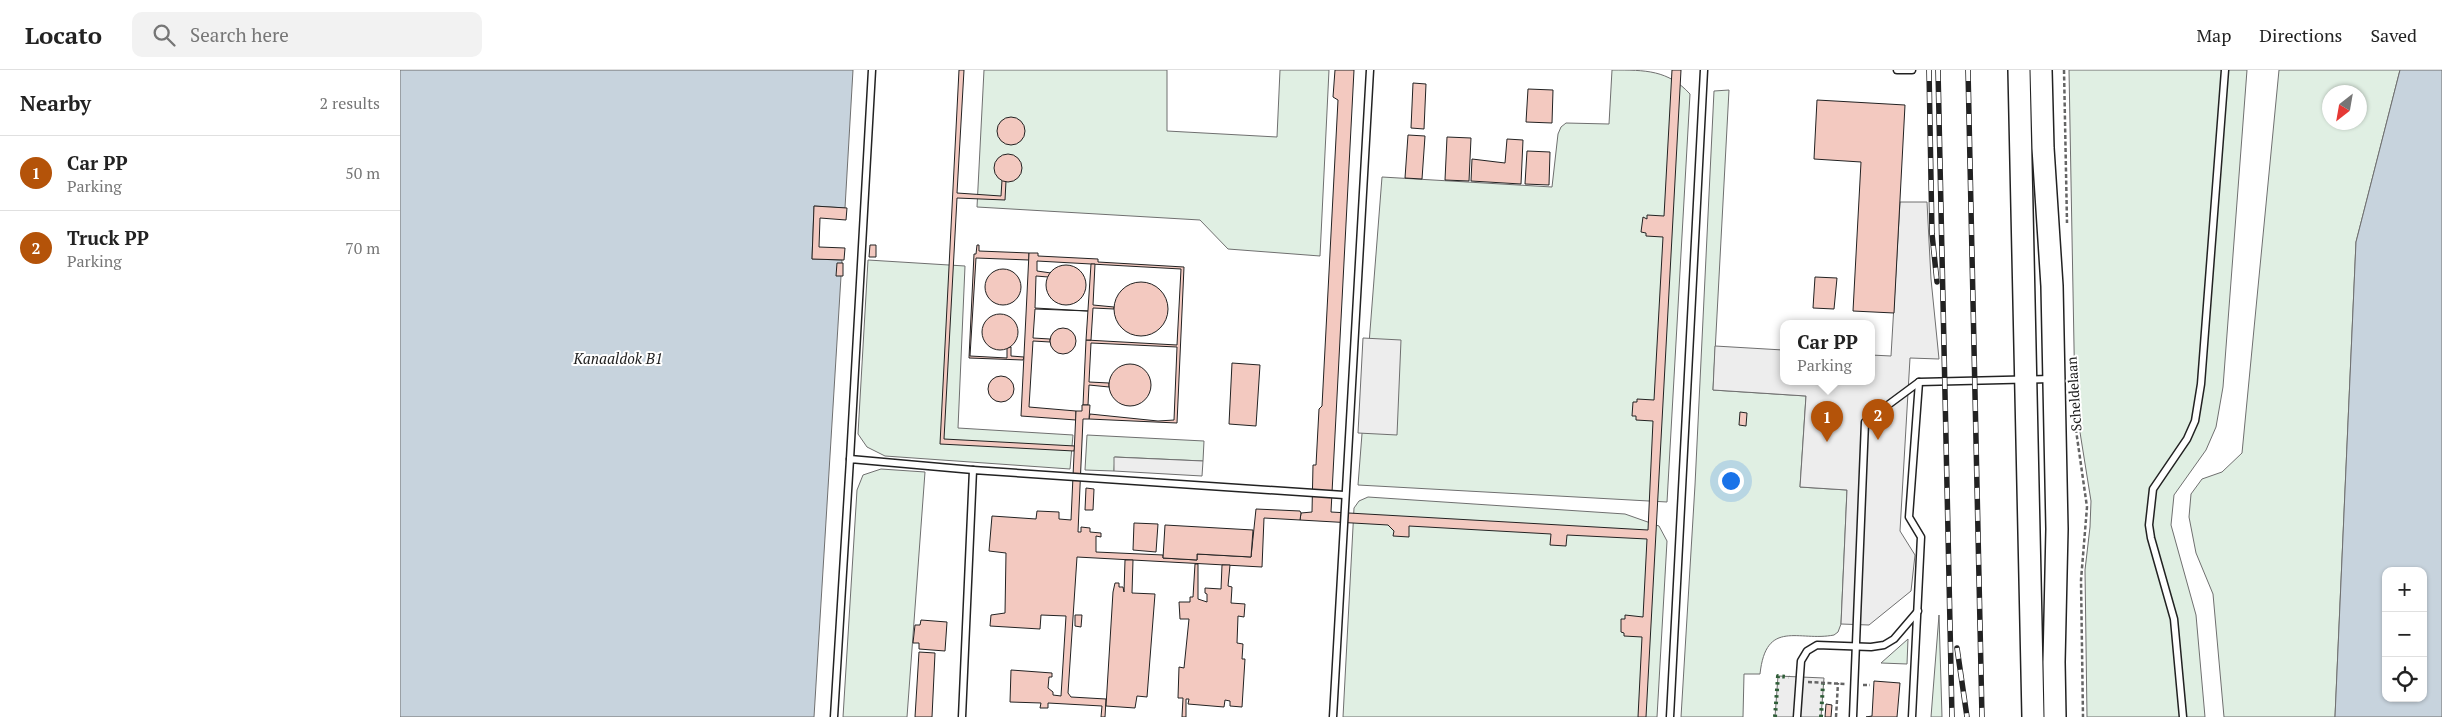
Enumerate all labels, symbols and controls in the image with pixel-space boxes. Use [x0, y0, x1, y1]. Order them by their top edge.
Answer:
search box [132, 12, 482, 57]
text: Locato [25, 19, 102, 51]
icon: search [150, 21, 178, 49]
text: Search here [190, 22, 289, 47]
text: Map [2196, 23, 2231, 47]
text: Directions [2259, 23, 2342, 47]
text: Saved [2370, 23, 2417, 47]
north arrow [2322, 85, 2367, 130]
text: Nearby [20, 89, 91, 117]
text: 2 results [320, 92, 380, 114]
text: Car PP [67, 150, 128, 175]
text: 1 [31, 162, 41, 184]
text: 50 m [345, 162, 380, 184]
text: Parking [67, 175, 122, 197]
text: Truck PP [67, 225, 149, 250]
text: 2 [31, 237, 41, 259]
text: 70 m [345, 237, 380, 259]
text: Parking [67, 250, 122, 272]
popup [1780, 320, 1875, 385]
text: Car PP [1797, 329, 1858, 354]
water label: Kanaaldok B1 [572, 348, 663, 368]
text: Parking [1797, 354, 1852, 376]
street label: Scheldelaan [2061, 355, 2086, 432]
pin: 2 [1862, 399, 1894, 440]
pin: 1 [1811, 401, 1843, 442]
your location [1718, 468, 1744, 494]
map controls [2382, 567, 2427, 702]
button: + [2382, 567, 2427, 612]
button: − [2382, 612, 2427, 657]
button: locate [2382, 657, 2427, 702]

